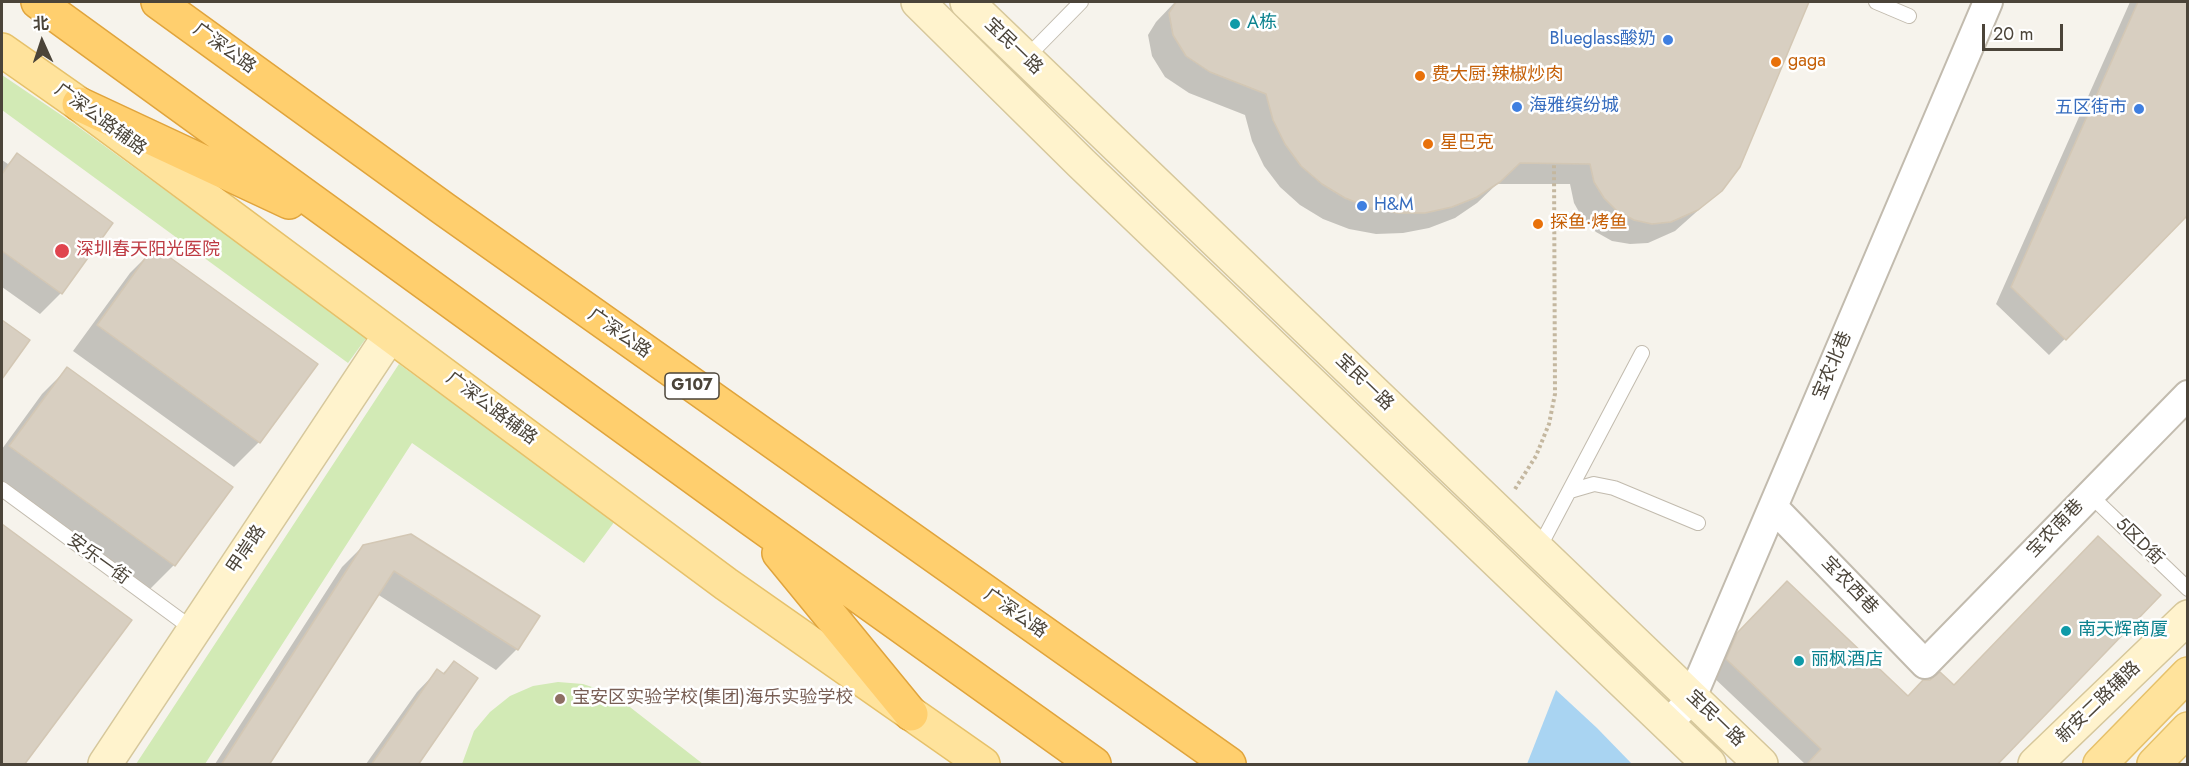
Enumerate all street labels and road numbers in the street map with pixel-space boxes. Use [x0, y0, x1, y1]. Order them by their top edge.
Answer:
street label: 宝民一路 [980, 14, 1046, 80]
street label: 广深公路 [189, 19, 259, 79]
street label: 广深公路辅路 [50, 80, 150, 160]
street label: 广深公路 [583, 305, 655, 363]
street label: 宝农北巷 [1809, 329, 1857, 403]
street label: 宝民一路 [1331, 350, 1397, 416]
street label: 广深公路辅路 [441, 368, 541, 450]
road number: G107 [665, 373, 719, 399]
street label: 宝农南巷 [2023, 496, 2089, 562]
street label: 5区D街 [2110, 514, 2168, 570]
street label: 甲岸路 [223, 522, 271, 578]
street label: 安乐一街 [63, 530, 133, 590]
street label: 宝农西巷 [1816, 553, 1882, 619]
street label: 广深公路 [979, 585, 1051, 643]
street label: 新安二路辅路 [2053, 658, 2145, 748]
street label: 宝民一路 [1682, 686, 1748, 752]

